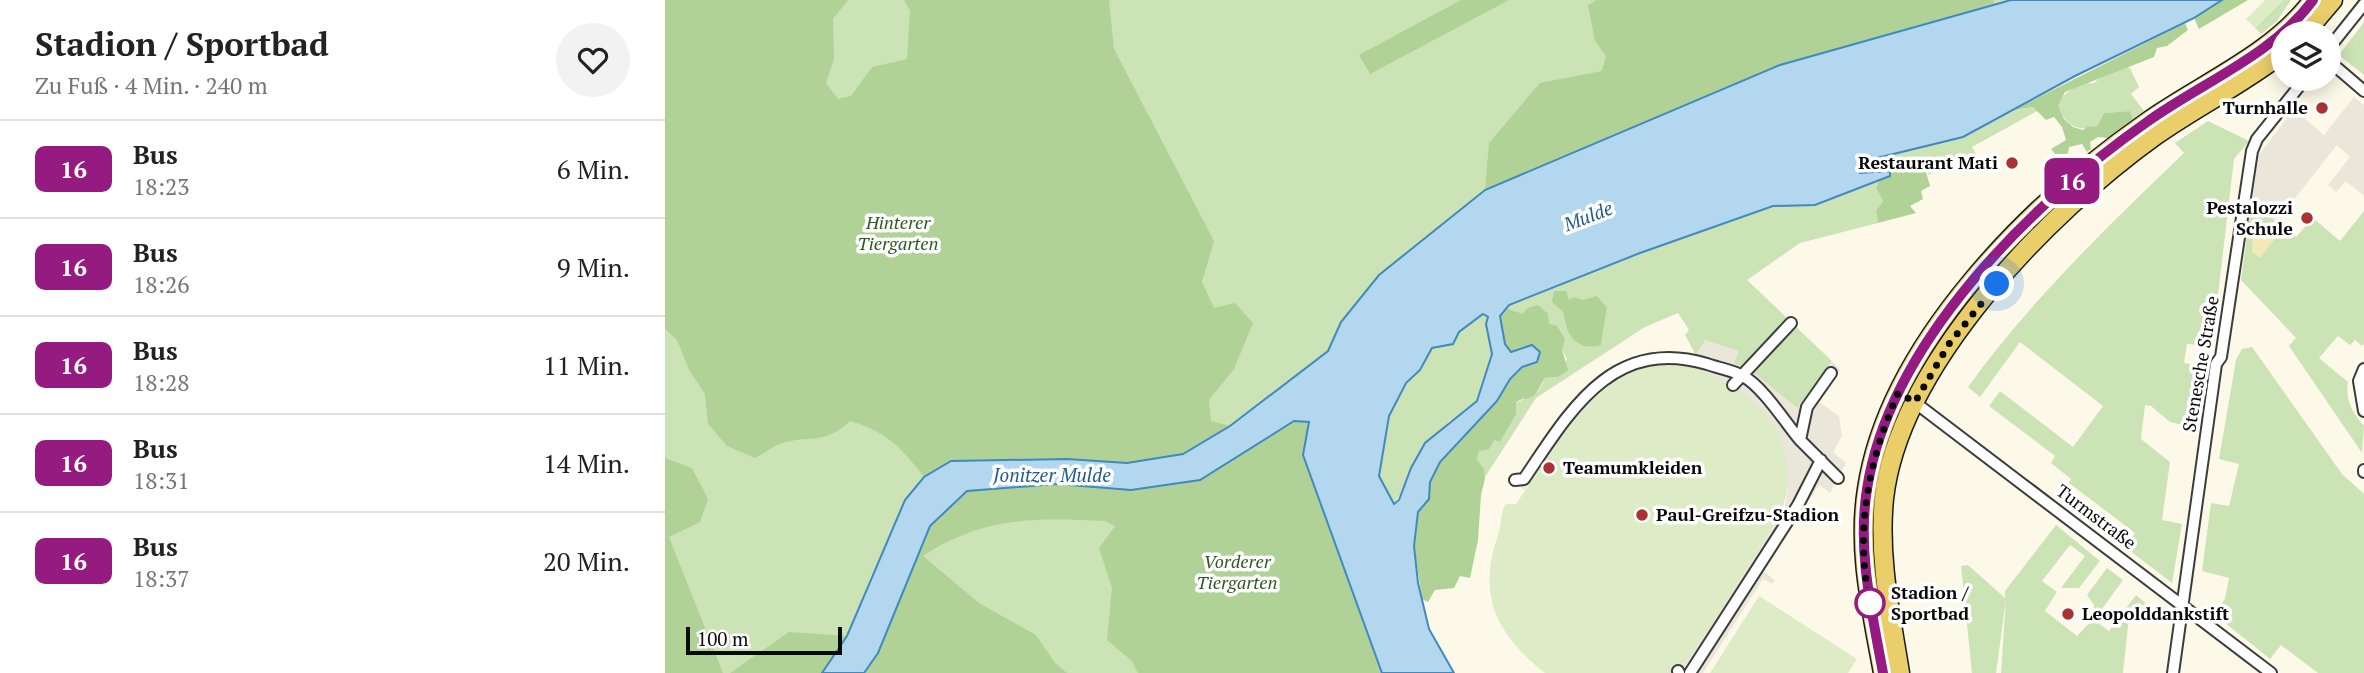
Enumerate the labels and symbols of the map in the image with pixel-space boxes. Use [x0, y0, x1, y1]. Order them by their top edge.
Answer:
place label: Turnhalle [2223, 95, 2308, 119]
marker: Turnhalle [2314, 100, 2330, 116]
place label: Restaurant Mati [1858, 150, 1998, 174]
marker: Restaurant Mati [2004, 155, 2020, 171]
line badge: 16 [2041, 158, 2103, 204]
water label: Mulde [1559, 195, 1616, 237]
place label: Pestalozzi Schule [2206, 195, 2293, 240]
park label: Hinterer Tiergarten [858, 210, 938, 255]
marker: Pestalozzi Schule [2299, 210, 2315, 226]
your location [1979, 266, 2014, 301]
street label: Stenesche Straße [2176, 294, 2224, 434]
place label: Teamumkleiden [1563, 455, 1703, 479]
marker: Teamumkleiden [1541, 460, 1557, 476]
water label: Jonitzer Mulde [992, 462, 1111, 487]
street label: Turmstraße [2052, 478, 2142, 554]
place label: Paul-Greifzu-Stadion [1656, 502, 1839, 526]
marker: Paul-Greifzu-Stadion [1634, 507, 1650, 523]
park label: Vorderer Tiergarten [1197, 549, 1277, 594]
place label: Stadion / Sportbad [1891, 580, 1969, 625]
marker: Stadion / Sportbad [1855, 588, 1885, 618]
place label: Leopolddankstift [2082, 601, 2229, 625]
marker: Leopolddankstift [2060, 606, 2076, 622]
scale bar [686, 624, 842, 656]

